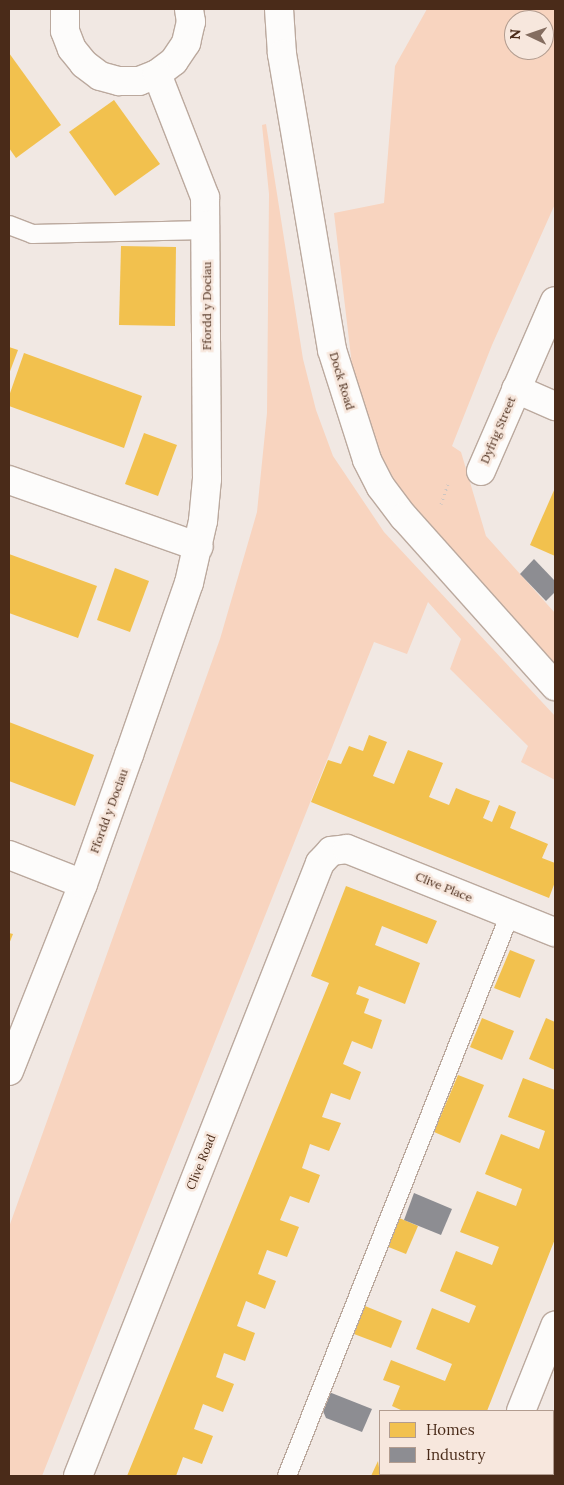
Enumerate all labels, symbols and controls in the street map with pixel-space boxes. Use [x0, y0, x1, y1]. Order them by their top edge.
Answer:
north arrow [504, 10, 554, 60]
text: N [506, 28, 524, 40]
street label: Ffordd y Dociau [200, 262, 214, 350]
street label: Dock Road [326, 350, 358, 412]
street label: Dyfrig Street [477, 394, 519, 466]
street label: Ffordd y Dociau [87, 767, 131, 855]
street label: Clive Place [413, 869, 475, 905]
street label: Clive Road [183, 1132, 219, 1192]
legend [379, 1410, 554, 1475]
text: Homes [426, 1420, 475, 1439]
text: Industry [426, 1445, 485, 1464]

